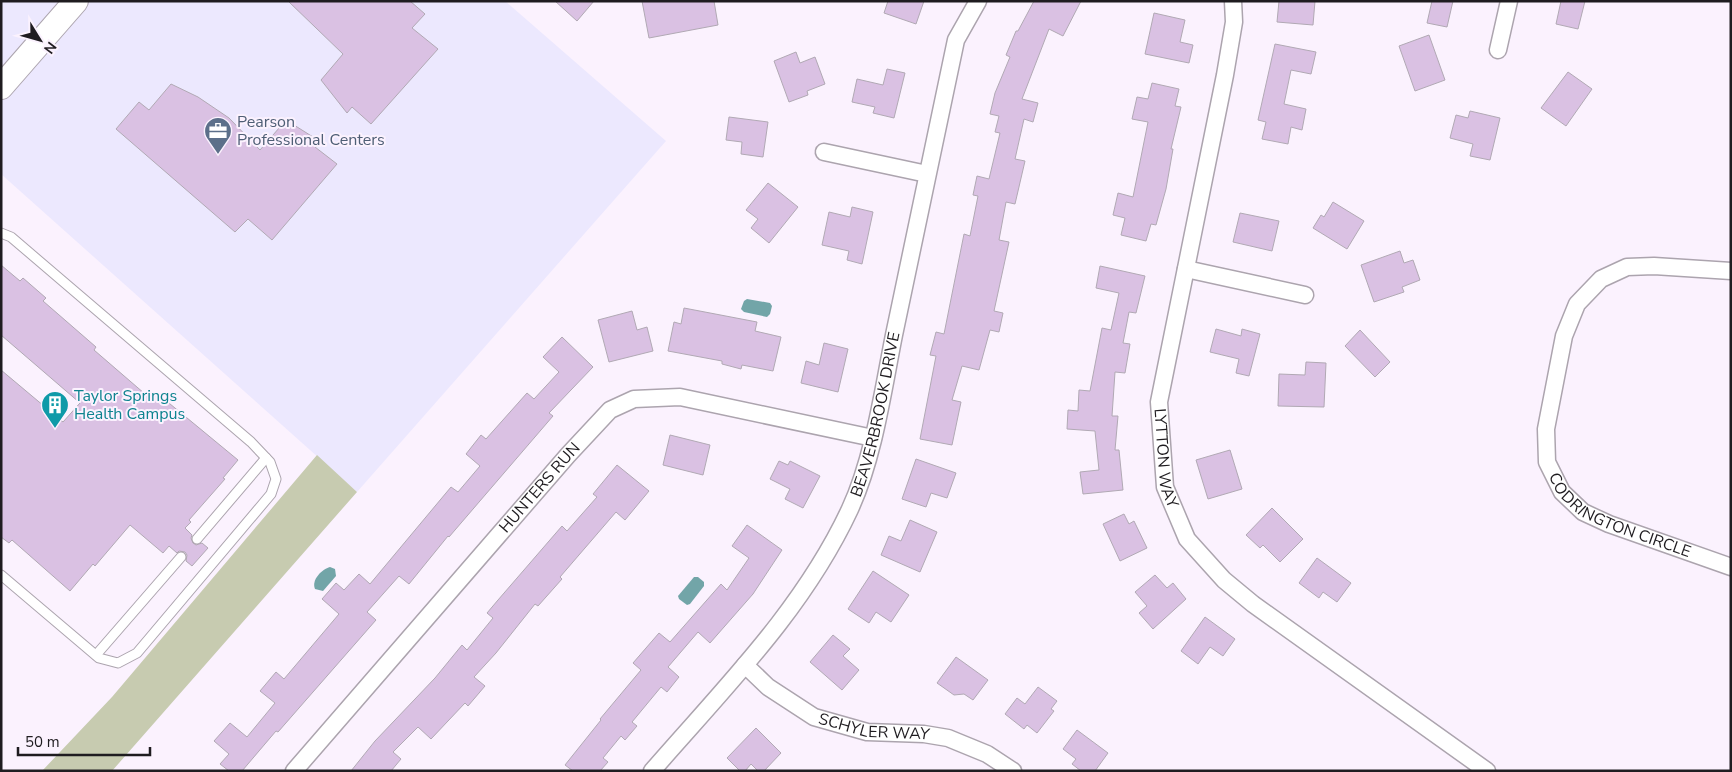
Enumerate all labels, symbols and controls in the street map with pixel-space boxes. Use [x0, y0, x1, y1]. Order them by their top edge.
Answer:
north arrow [15, 15, 65, 65]
text: N [39, 38, 61, 57]
place label: Pearson Professional Centers [237, 111, 385, 151]
office icon: Pearson Professional Centers [203, 116, 233, 155]
street label: BEAVERBROOK DRIVE [845, 330, 905, 500]
place label: Taylor Springs Health Campus [74, 385, 185, 425]
building icon: Taylor Springs Health Campus [40, 390, 70, 429]
street label: LYTTON WAY [1148, 408, 1184, 512]
street label: HUNTERS RUN [494, 438, 585, 538]
street label: CODRINGTON CIRCLE [1543, 469, 1694, 563]
street label: SCHYLER WAY [816, 708, 932, 746]
scale bar [18, 724, 150, 756]
text: 50 m [25, 732, 60, 752]

